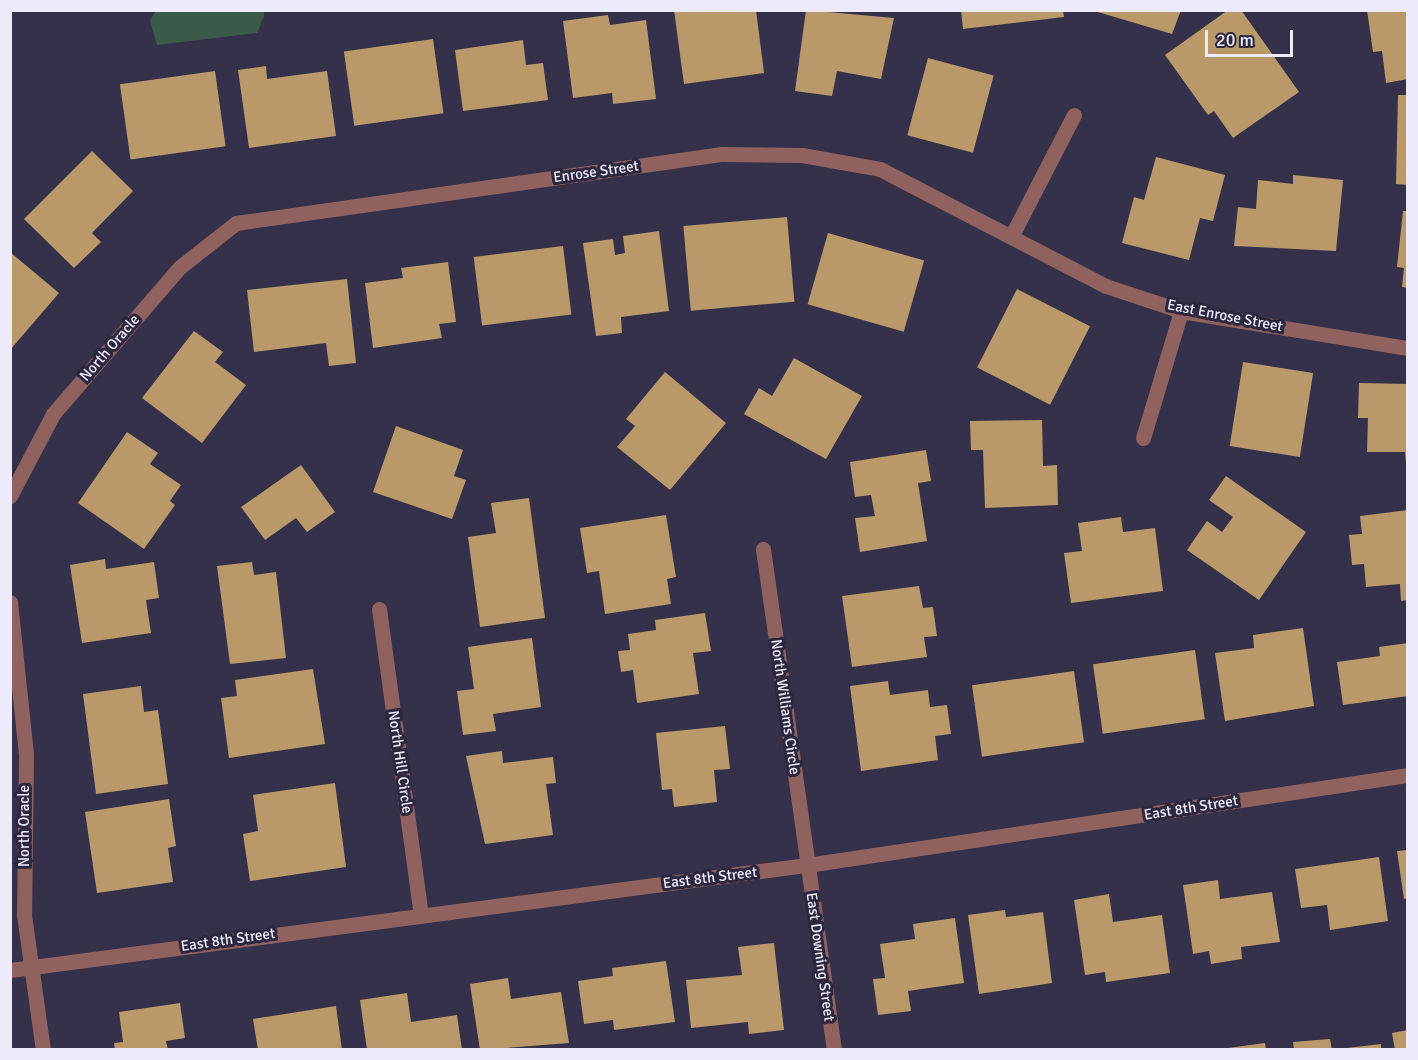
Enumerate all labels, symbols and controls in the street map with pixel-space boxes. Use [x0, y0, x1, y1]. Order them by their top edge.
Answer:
scale bar [1208, 18, 1296, 56]
text: 20 m [1216, 29, 1254, 51]
street label: Enrose Street [552, 157, 640, 187]
street label: East Enrose Street [1166, 296, 1284, 336]
street label: North Oracle [76, 311, 144, 385]
street label: North Williams Circle [767, 638, 803, 776]
street label: North Hill Circle [384, 709, 416, 815]
street label: North Oracle [16, 785, 34, 867]
street label: East 8th Street [1143, 792, 1239, 824]
street label: East 8th Street [662, 863, 758, 893]
street label: East Downing Street [802, 891, 838, 1023]
street label: East 8th Street [180, 924, 276, 956]

